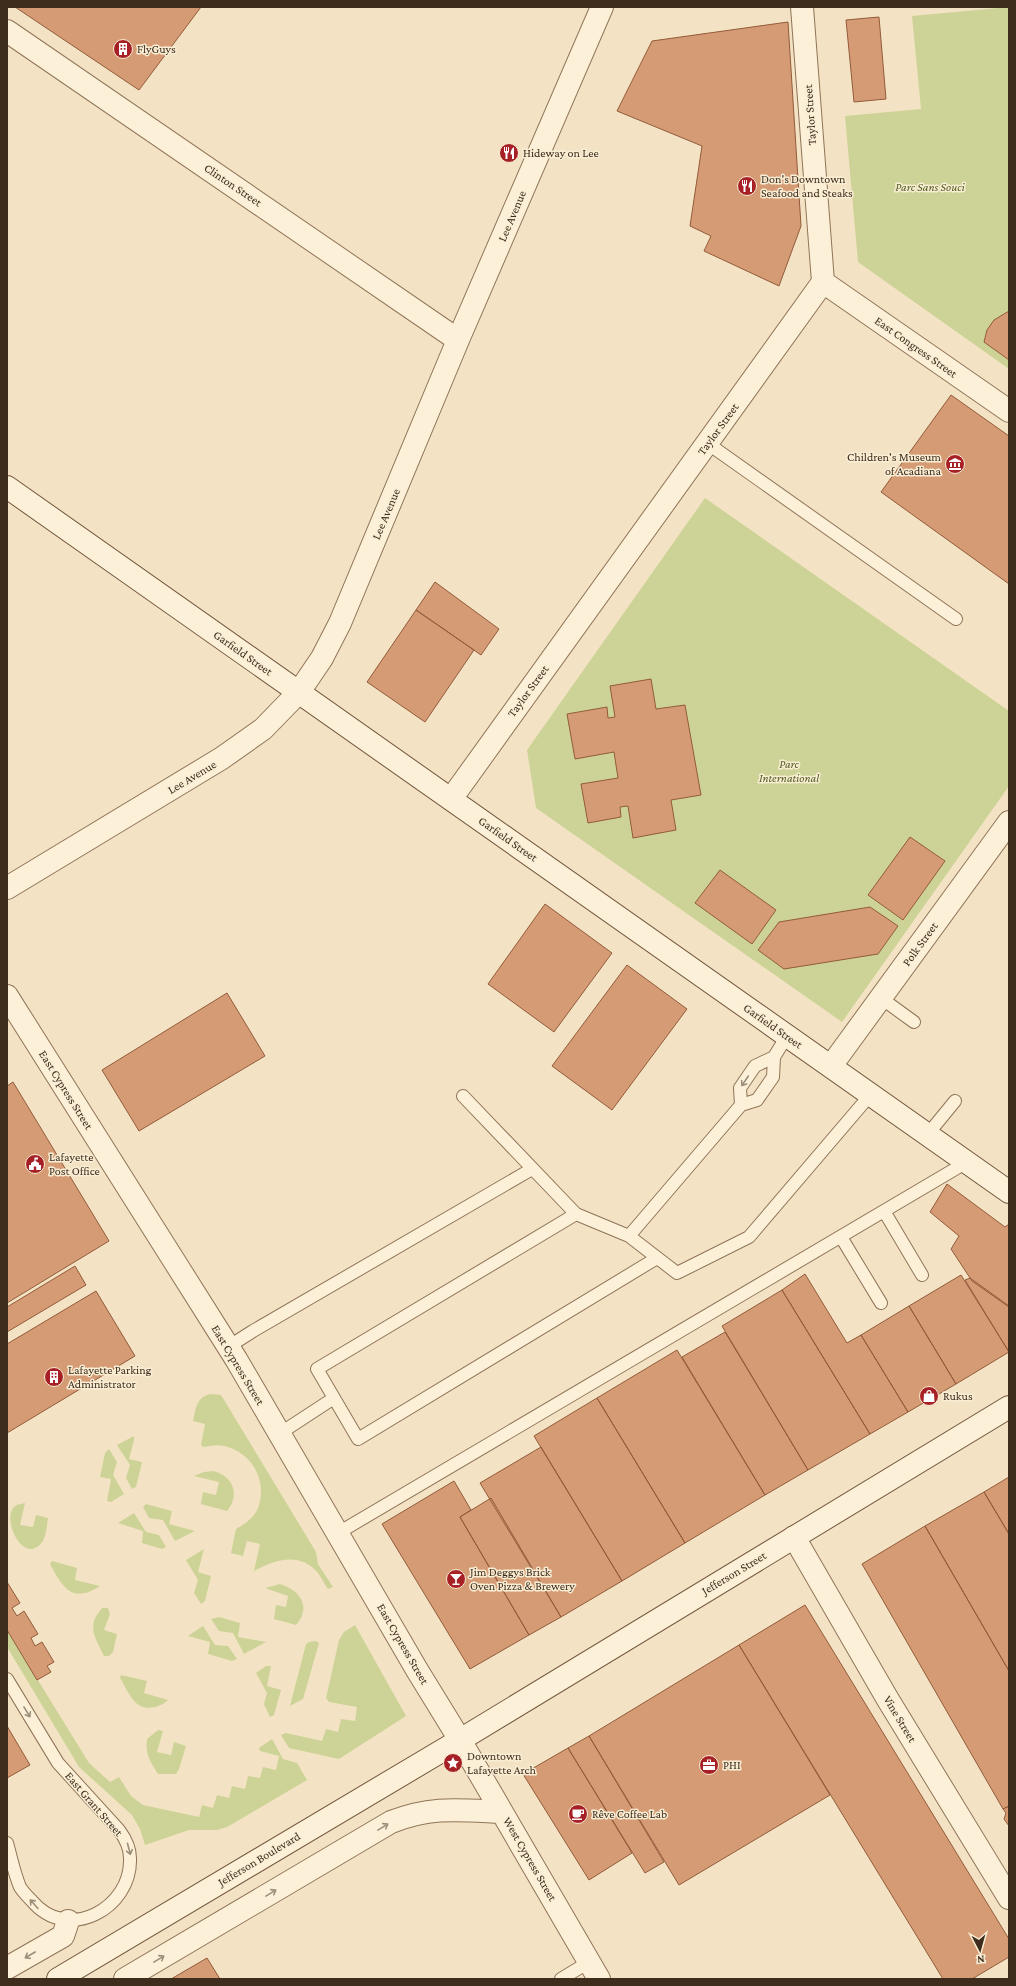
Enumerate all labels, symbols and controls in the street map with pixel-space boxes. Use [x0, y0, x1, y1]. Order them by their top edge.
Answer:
building icon: FlyGuys [112, 38, 134, 60]
place label: FlyGuys [137, 42, 176, 56]
street label: Taylor Street [801, 83, 819, 146]
restaurant icon: Hideway on Lee [498, 142, 520, 164]
place label: Hideway on Lee [523, 146, 599, 160]
street label: Clinton Street [202, 161, 265, 210]
place label: Don's Downtown Seafood and Steaks [761, 172, 853, 200]
restaurant icon: Don's Downtown Seafood and Steaks [736, 175, 758, 197]
park label: Parc Sans Souci [895, 180, 965, 194]
street label: Lee Avenue [495, 188, 529, 244]
street label: East Congress Street [872, 313, 961, 381]
street label: Taylor Street [694, 399, 742, 458]
place label: Children's Museum of Acadiana [847, 450, 941, 478]
museum icon: Children's Museum of Acadiana [944, 453, 966, 475]
street label: Lee Avenue [369, 486, 403, 542]
street label: Garfield Street [211, 627, 276, 679]
street label: Taylor Street [504, 661, 552, 720]
street label: Lee Avenue [165, 757, 219, 797]
park label: Parc International [759, 757, 820, 785]
street label: Garfield Street [476, 813, 541, 865]
street label: Polk Street [899, 918, 941, 969]
street label: Garfield Street [741, 1000, 806, 1052]
street label: East Cypress Street [36, 1048, 97, 1133]
one-way arrow [741, 1075, 749, 1086]
place label: Lafayette Post Office [49, 1150, 100, 1178]
public building icon: Lafayette Post Office [24, 1153, 46, 1175]
street label: East Cypress Street [209, 1322, 268, 1408]
place label: Lafayette Parking Administrator [68, 1363, 152, 1391]
building icon: Lafayette Parking Administrator [43, 1366, 65, 1388]
shop icon: Rukus [918, 1385, 940, 1407]
place label: Rukus [943, 1389, 973, 1403]
street label: Jefferson Street [698, 1548, 770, 1598]
place label: Jim Deggys Brick Oven Pizza & Brewery [469, 1565, 575, 1593]
bar icon: Jim Deggys Brick Oven Pizza & Brewery [445, 1568, 467, 1590]
street label: East Cypress Street [374, 1601, 432, 1688]
street label: Vine Street [881, 1693, 920, 1746]
one-way arrow [24, 1706, 32, 1718]
place label: Downtown Lafayette Arch [467, 1749, 536, 1777]
place icon: Downtown Lafayette Arch [442, 1752, 464, 1774]
office icon: PHI [698, 1754, 720, 1776]
place label: PHI [723, 1758, 741, 1772]
street label: East Grant Street [62, 1769, 127, 1840]
cafe icon: Rêve Coffee Lab [567, 1803, 589, 1825]
place label: Rêve Coffee Lab [592, 1807, 667, 1821]
street label: West Cypress Street [500, 1815, 560, 1904]
one-way arrow [376, 1822, 388, 1830]
street label: Jefferson Boulevard [215, 1829, 303, 1890]
one-way arrow [125, 1843, 133, 1856]
one-way arrow [265, 1888, 277, 1896]
one-way arrow [29, 1899, 39, 1909]
north arrow [960, 1930, 1000, 1970]
one-way arrow [24, 1951, 36, 1959]
text: N [976, 1954, 985, 1966]
one-way arrow [153, 1955, 165, 1963]

